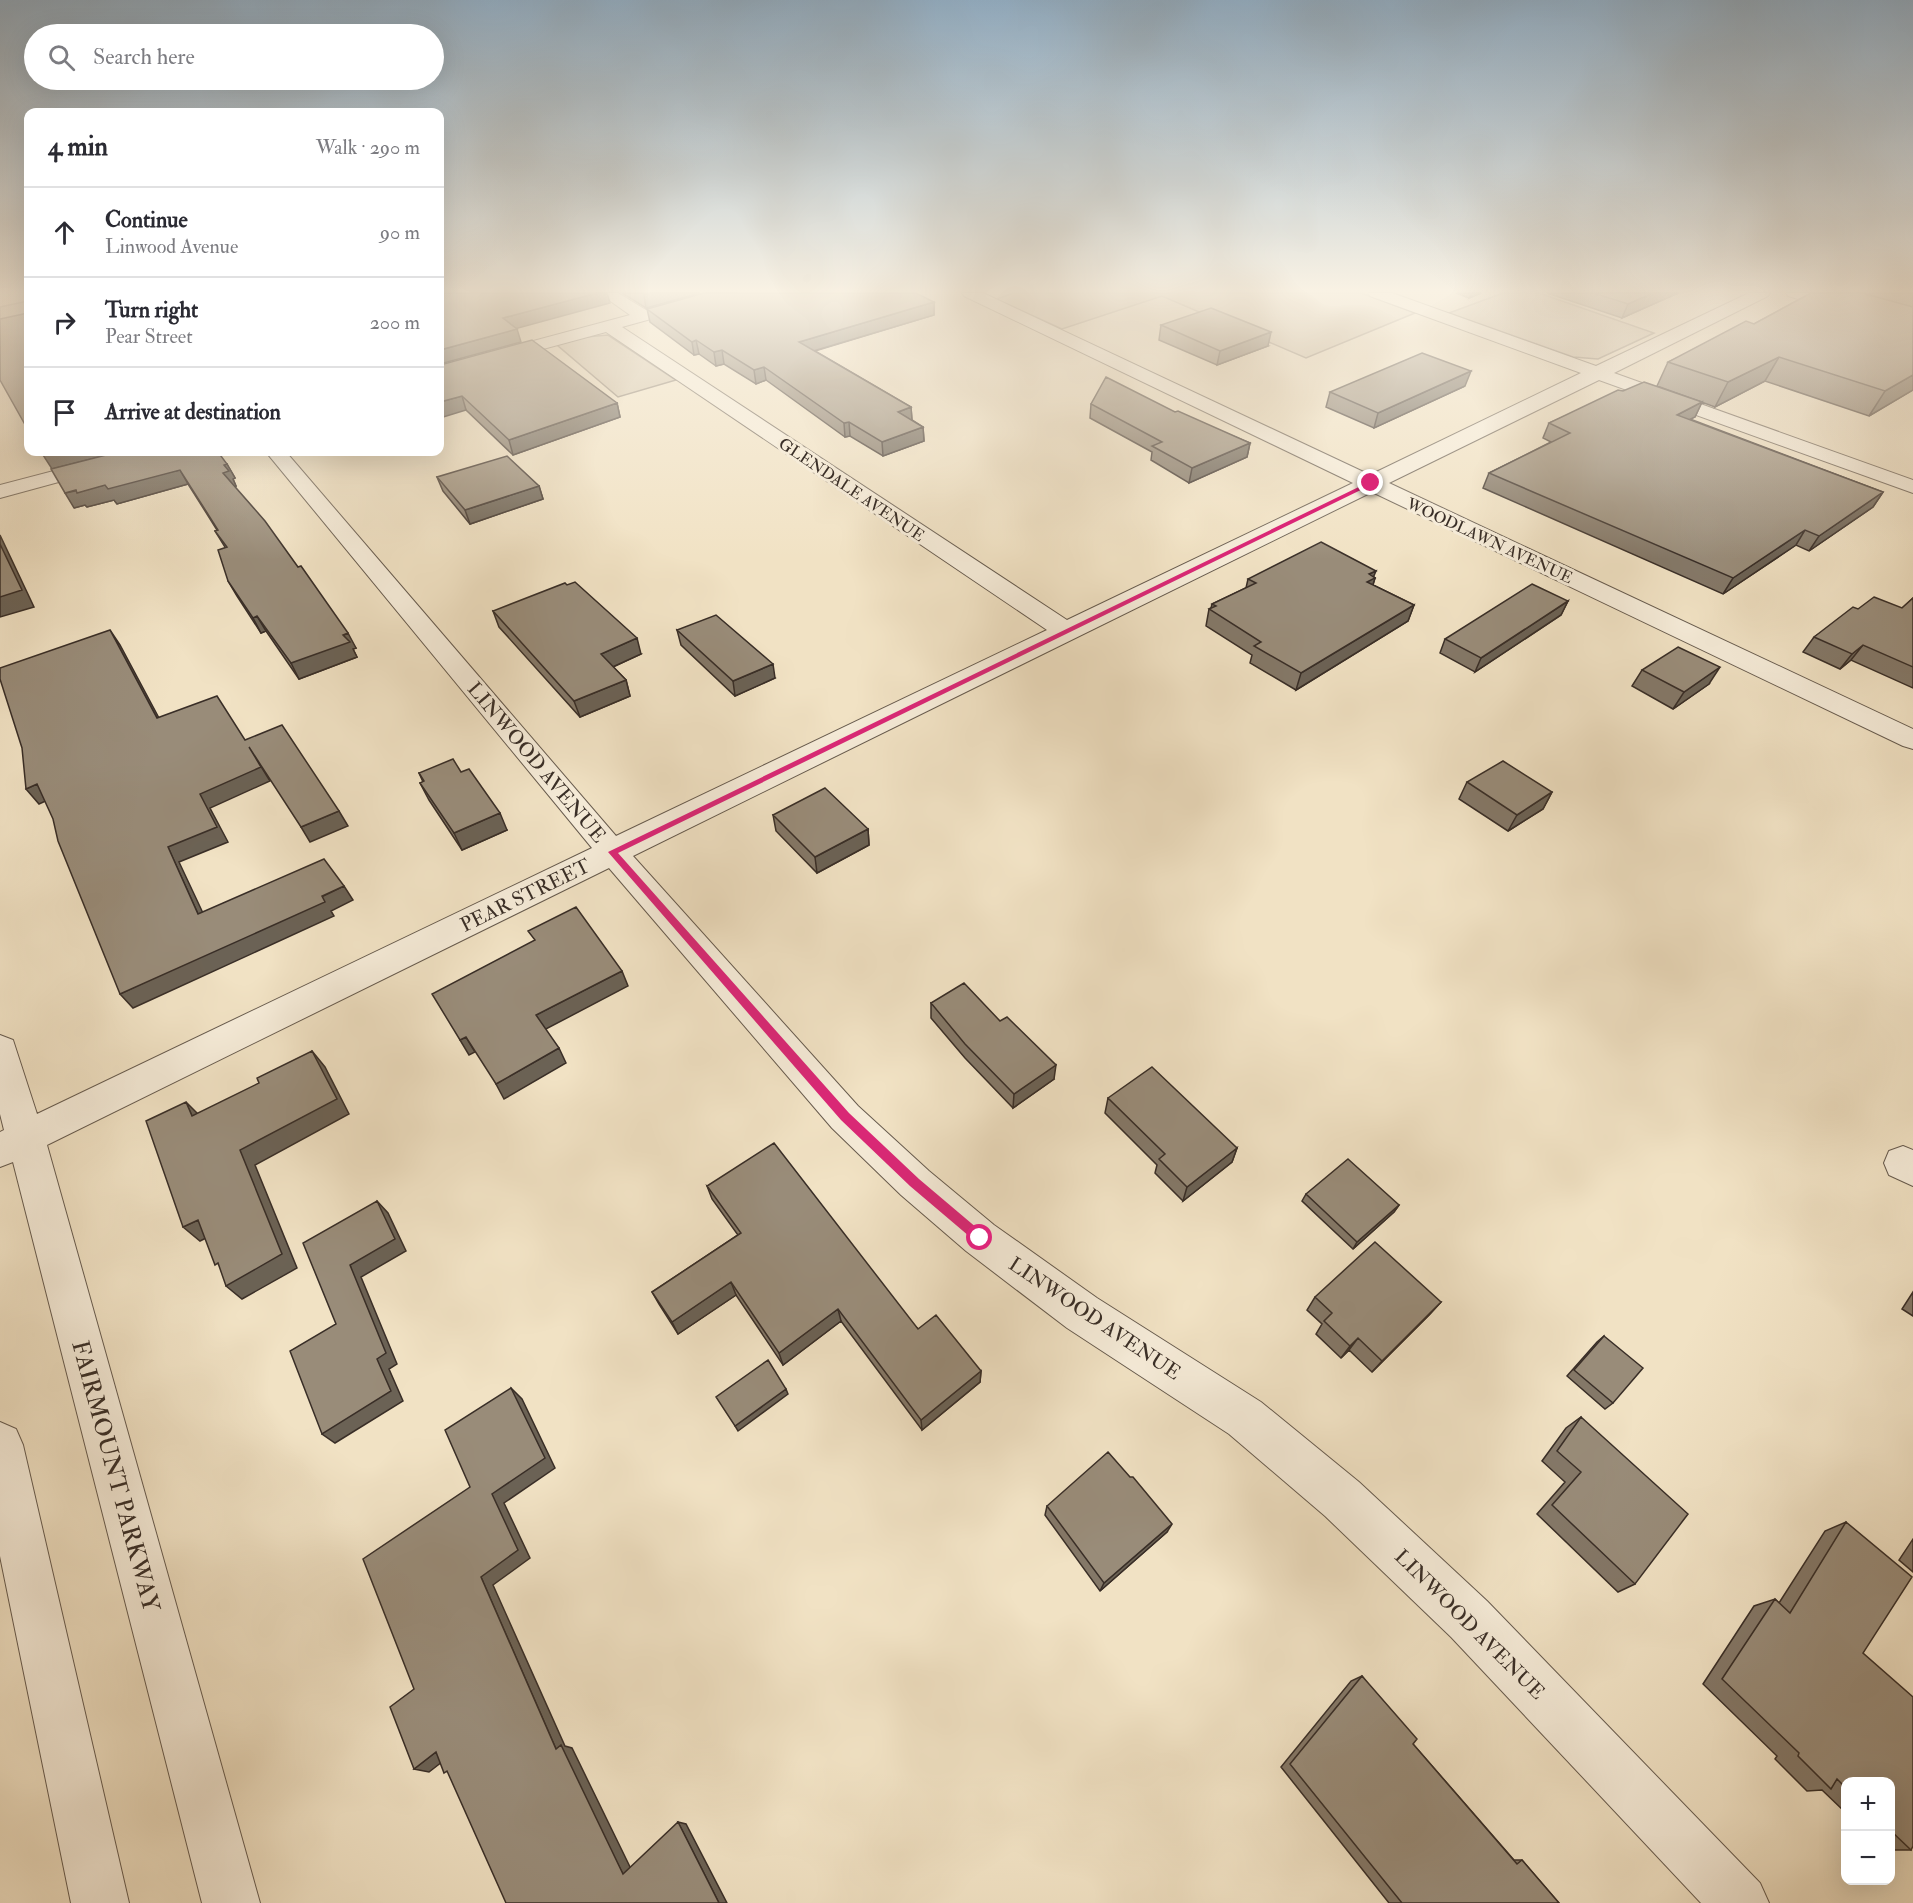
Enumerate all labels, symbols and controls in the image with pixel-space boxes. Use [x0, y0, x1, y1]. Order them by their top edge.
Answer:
search box [24, 24, 444, 90]
icon: search [45, 41, 78, 74]
text: Search here [93, 43, 195, 71]
text: 4 min [48, 131, 108, 163]
text: Walk · 290 m [316, 135, 420, 160]
text: Continue [105, 206, 188, 234]
icon: ahead [48, 216, 81, 249]
text: 90 m [380, 220, 420, 245]
text: Linwood Avenue [105, 234, 238, 259]
text: Turn right [105, 296, 198, 324]
icon: right [48, 306, 81, 339]
text: 200 m [370, 310, 420, 335]
text: Pear Street [105, 324, 193, 349]
icon: arrive [48, 396, 81, 429]
text: Arrive at destination [105, 398, 281, 426]
street label: GLENDALE AVENUE [775, 434, 928, 546]
route end [1357, 469, 1383, 495]
street label: WOODLAWN AVENUE [1402, 493, 1576, 588]
street label: LINWOOD AVENUE [462, 677, 611, 848]
street label: PEAR STREET [456, 853, 594, 938]
route start [966, 1224, 992, 1250]
street label: LINWOOD AVENUE [1004, 1251, 1186, 1385]
street label: FAIRMOUNT PARKWAY [64, 1337, 167, 1616]
street label: LINWOOD AVENUE [1389, 1544, 1550, 1705]
map controls [1841, 1777, 1895, 1885]
button: + [1841, 1777, 1895, 1831]
button: − [1841, 1831, 1895, 1885]

